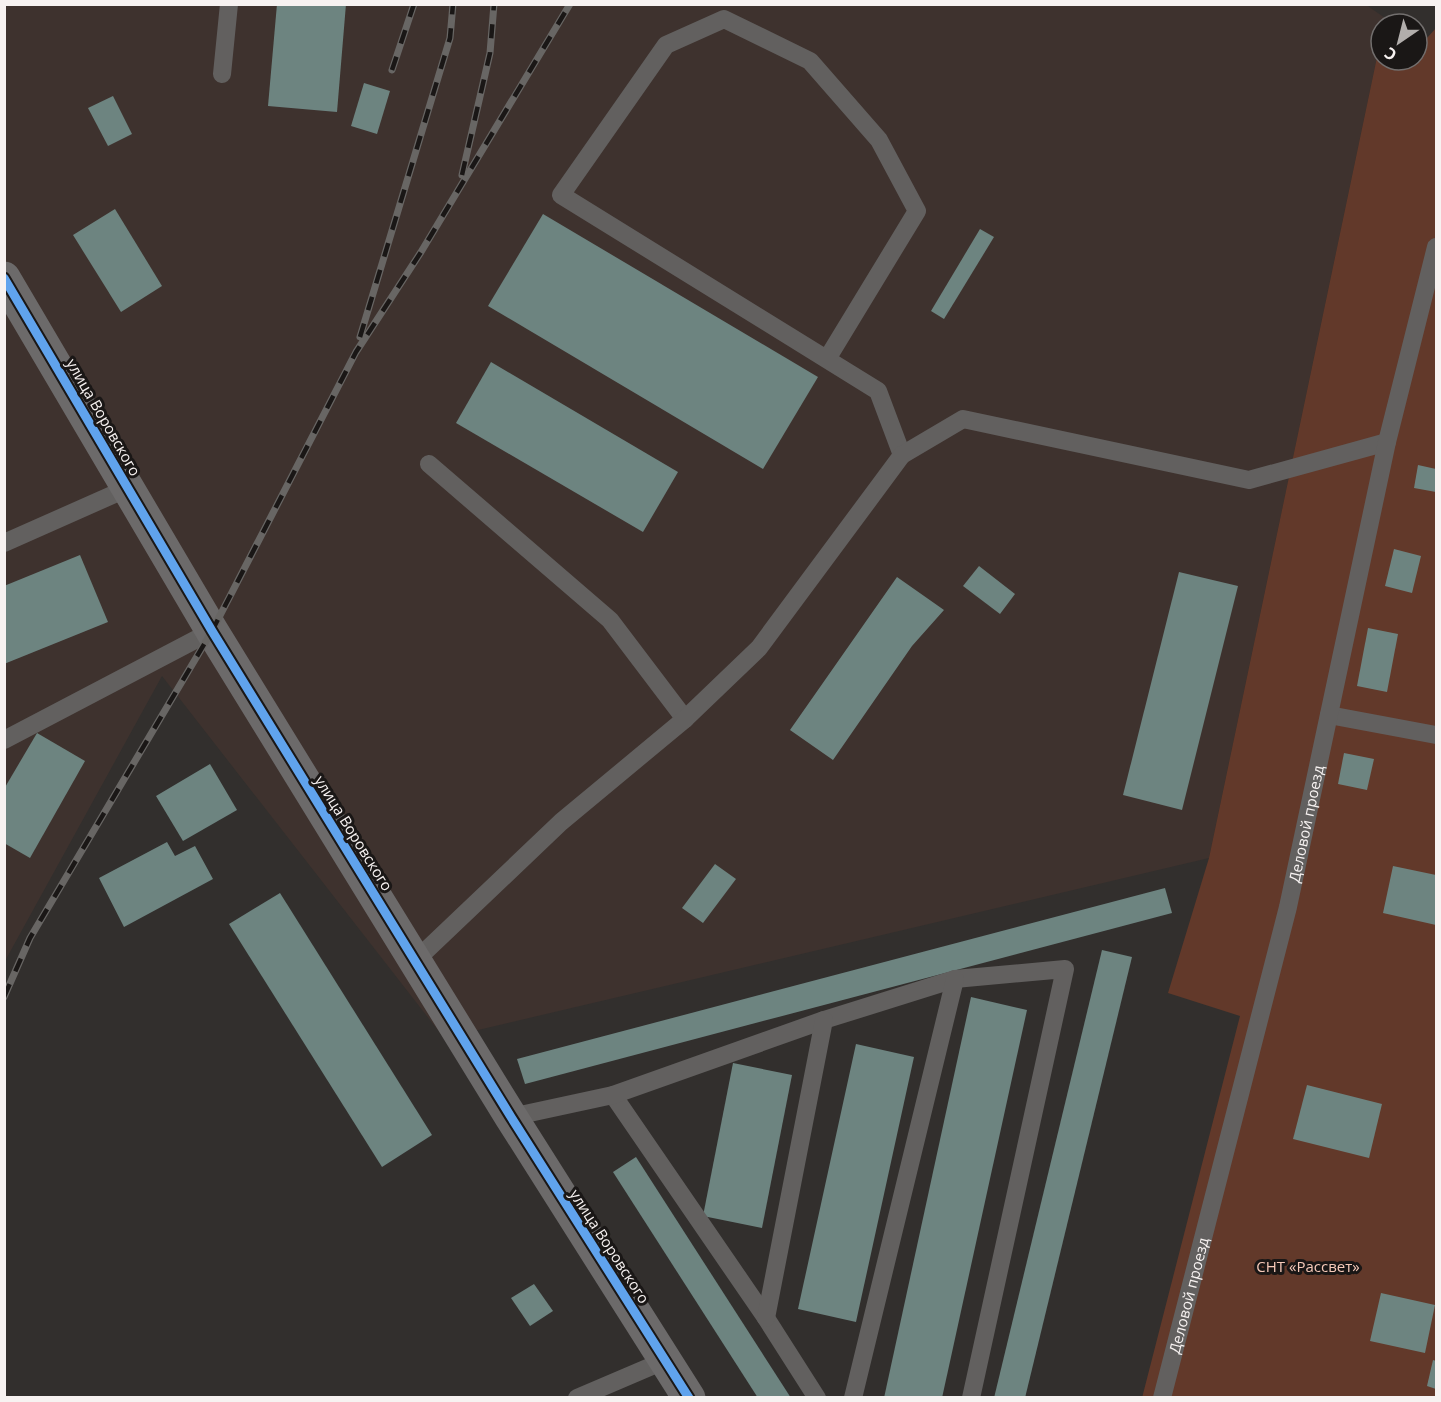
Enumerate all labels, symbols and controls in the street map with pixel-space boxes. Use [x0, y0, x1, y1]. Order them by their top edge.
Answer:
north arrow [1369, 12, 1429, 72]
text: С [1380, 42, 1401, 66]
street label: улица Воровского [62, 355, 146, 479]
street label: Деловой проезд [1284, 763, 1328, 884]
street label: улица Воровского [310, 772, 398, 894]
street label: улица Воровского [566, 1185, 654, 1307]
street label: Деловой проезд [1164, 1235, 1213, 1356]
park label: СНТ «Рассвет» [1256, 1256, 1360, 1276]

